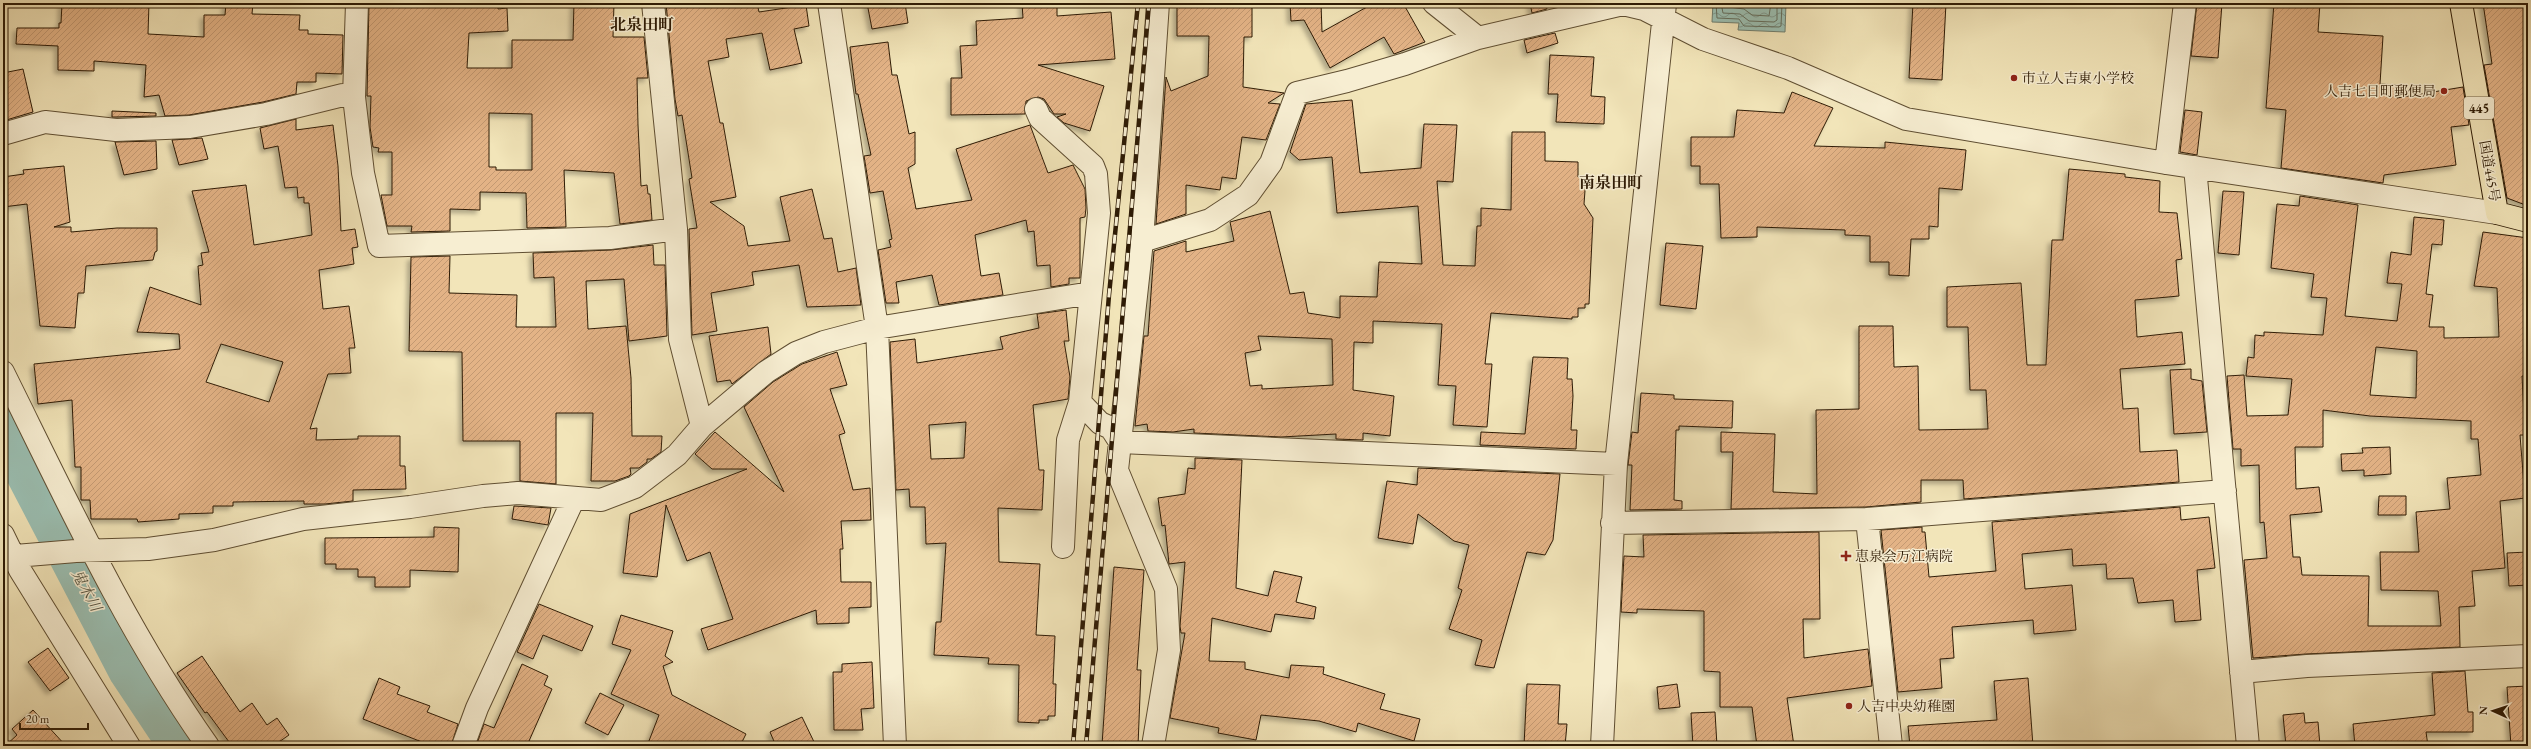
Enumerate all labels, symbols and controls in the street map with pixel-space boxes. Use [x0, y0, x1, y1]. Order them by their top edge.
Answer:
district label: 北泉田町 [610, 14, 674, 35]
place label: 市立人吉東小学校 [2022, 69, 2134, 87]
marker: 市立人吉東小学校 [2009, 73, 2019, 83]
place label: 人吉七日町郵便局 [2324, 82, 2436, 100]
marker: 人吉七日町郵便局 [2439, 86, 2449, 96]
road number: 445 [2464, 97, 2494, 119]
street label: 国道445号 [2476, 139, 2504, 203]
district label: 南泉田町 [1579, 172, 1643, 193]
place label: 恵泉会万江病院 [1855, 547, 1953, 565]
marker: 恵泉会万江病院 [1840, 550, 1852, 562]
water label: 鬼木川 [68, 566, 107, 616]
north arrow [2473, 691, 2513, 731]
place label: 人吉中央幼稚園 [1857, 697, 1955, 715]
marker: 人吉中央幼稚園 [1844, 701, 1854, 711]
scale bar [20, 705, 88, 731]
text: N [2476, 706, 2490, 715]
text: 20 m [26, 711, 50, 727]

